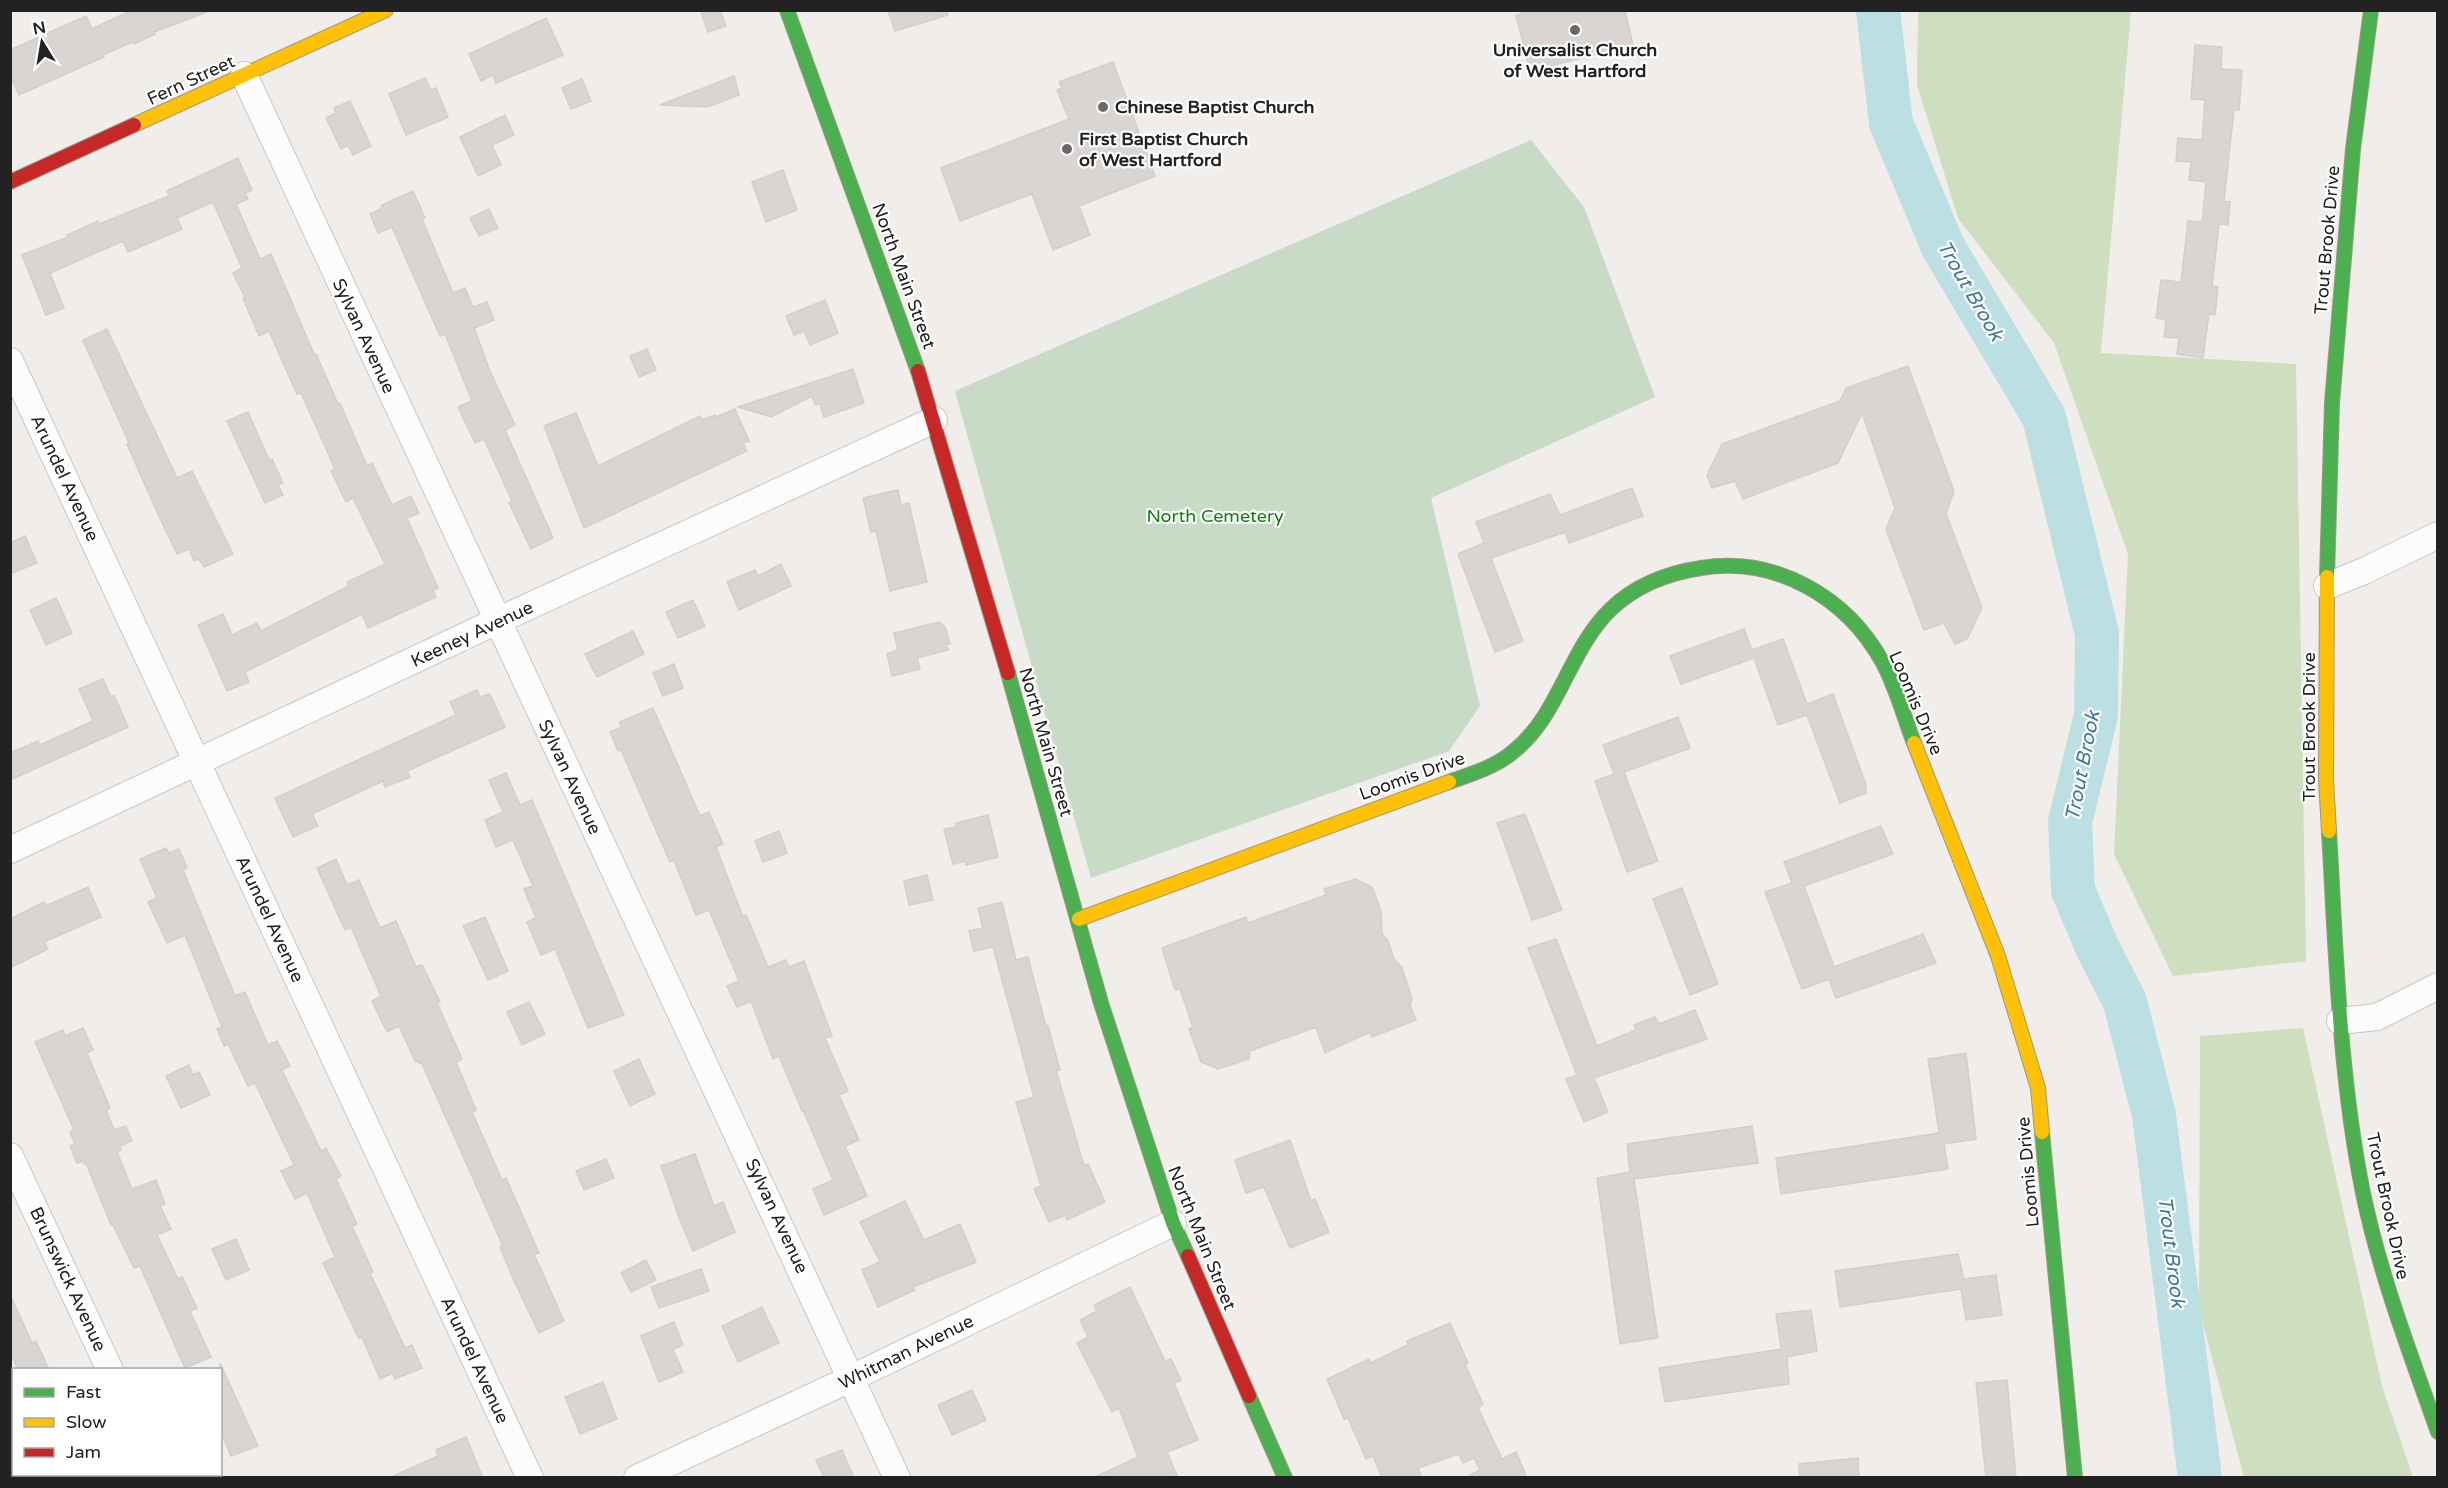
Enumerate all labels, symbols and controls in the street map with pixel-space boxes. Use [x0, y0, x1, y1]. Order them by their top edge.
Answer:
north arrow [12, 12, 72, 72]
text: N [31, 17, 48, 39]
marker: Universalist Church of West Hartford [1568, 23, 1582, 37]
place label: Universalist Church of West Hartford [1493, 39, 1657, 82]
street label: Fern Street [144, 50, 239, 110]
place label: Chinese Baptist Church [1115, 96, 1315, 118]
marker: Chinese Baptist Church [1096, 100, 1110, 114]
place label: First Baptist Church of West Hartford [1079, 128, 1248, 171]
marker: First Baptist Church of West Hartford [1060, 142, 1074, 156]
street label: Trout Brook Drive [2310, 164, 2344, 316]
street label: North Main Street [867, 200, 941, 352]
water label: Trout Brook [1932, 237, 2009, 347]
street label: Sylvan Avenue [328, 275, 400, 397]
street label: Arundel Avenue [26, 411, 104, 545]
park label: North Cemetery [1146, 505, 1284, 527]
street label: Keeney Avenue [407, 596, 537, 672]
street label: Loomis Drive [1884, 648, 1948, 758]
street label: Trout Brook Drive [2298, 652, 2320, 802]
street label: North Main Street [1014, 665, 1078, 819]
water label: Trout Brook [2061, 707, 2106, 823]
street label: Sylvan Avenue [534, 716, 606, 838]
street label: Loomis Drive [1356, 747, 1468, 805]
street label: Arundel Avenue [231, 852, 309, 986]
street label: Loomis Drive [2012, 1116, 2044, 1228]
street label: Trout Brook Drive [2362, 1131, 2414, 1281]
street label: Sylvan Avenue [741, 1155, 813, 1277]
street label: North Main Street [1163, 1163, 1241, 1313]
water label: Trout Brook [2152, 1195, 2190, 1311]
street label: Brunswick Avenue [25, 1203, 111, 1355]
street label: Arundel Avenue [436, 1293, 514, 1427]
street label: Whitman Avenue [835, 1310, 977, 1394]
legend [12, 1368, 222, 1476]
text: Fast [66, 1381, 101, 1403]
text: Slow [66, 1411, 107, 1433]
text: Jam [66, 1441, 101, 1463]

